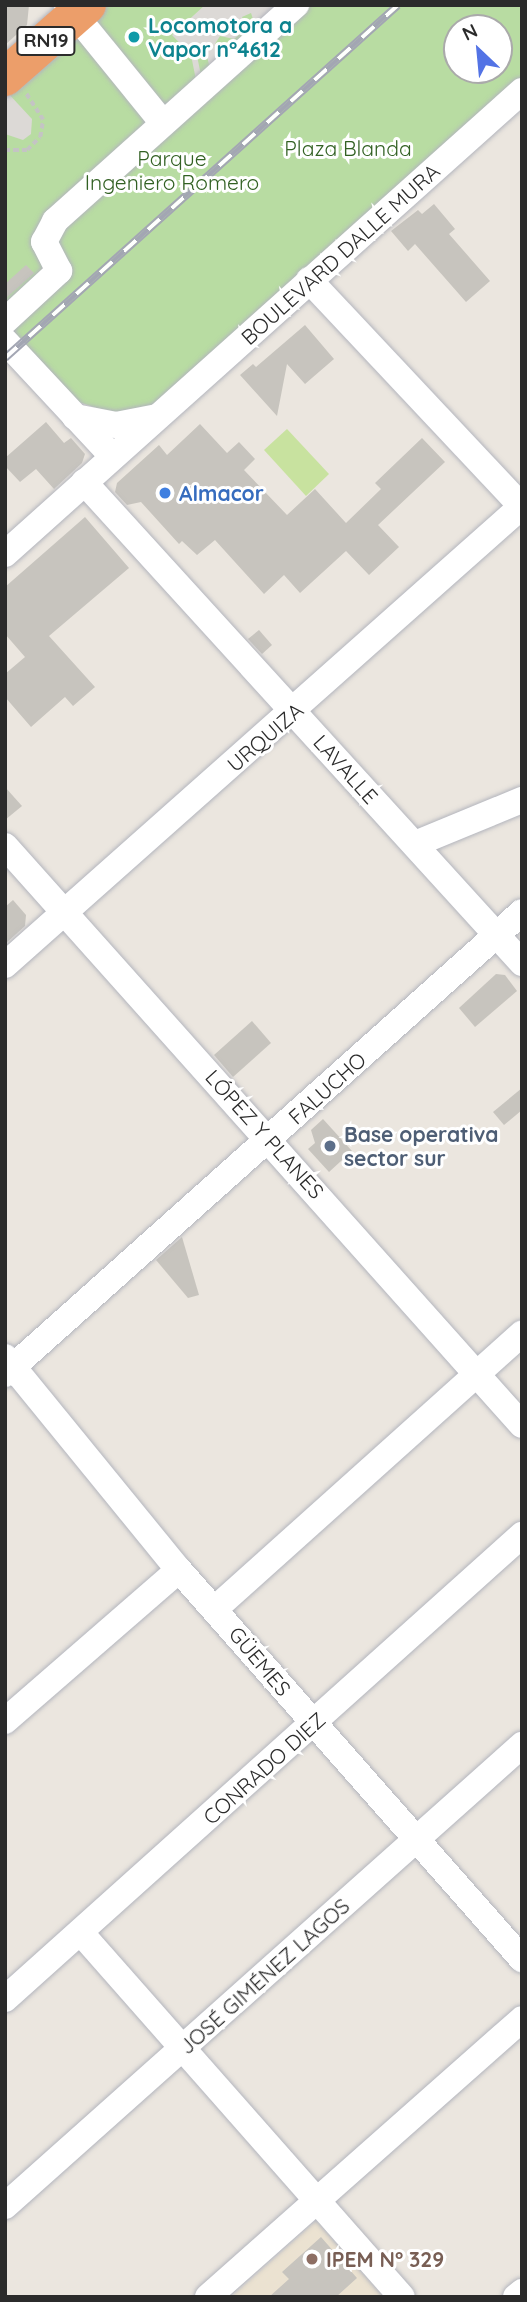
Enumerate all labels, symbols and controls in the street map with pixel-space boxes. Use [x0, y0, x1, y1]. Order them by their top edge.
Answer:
place label: Locomotora a Vapor n°4612 [148, 12, 292, 62]
north arrow [443, 14, 513, 84]
text: N [458, 18, 481, 46]
road number: RN19 [16, 25, 76, 56]
marker: Locomotora a Vapor n°4612 [126, 29, 142, 45]
park label: Plaza Blanda [284, 135, 412, 161]
park label: Parque Ingeniero Romero [85, 145, 259, 195]
street label: BOULEVARD DALLE MURA [236, 158, 444, 350]
place label: Almacor [179, 480, 264, 506]
marker: Almacor [157, 485, 173, 501]
street label: URQUIZA [222, 697, 308, 777]
street label: LAVALLE [309, 729, 383, 809]
street label: FALUCHO [283, 1047, 371, 1129]
street label: LÓPEZ Y PLANES [201, 1064, 329, 1204]
place label: Base operativa sector sur [344, 1121, 499, 1171]
marker: Base operativa sector sur [322, 1138, 338, 1154]
street label: GÜEMES [224, 1621, 296, 1701]
street label: CONRADO DIEZ [198, 1707, 330, 1829]
street label: JOSÉ GIMÉNEZ LAGOS [174, 1893, 354, 2059]
place label: IPEM N° 329 [326, 2246, 444, 2272]
marker: IPEM N° 329 [304, 2251, 320, 2267]

